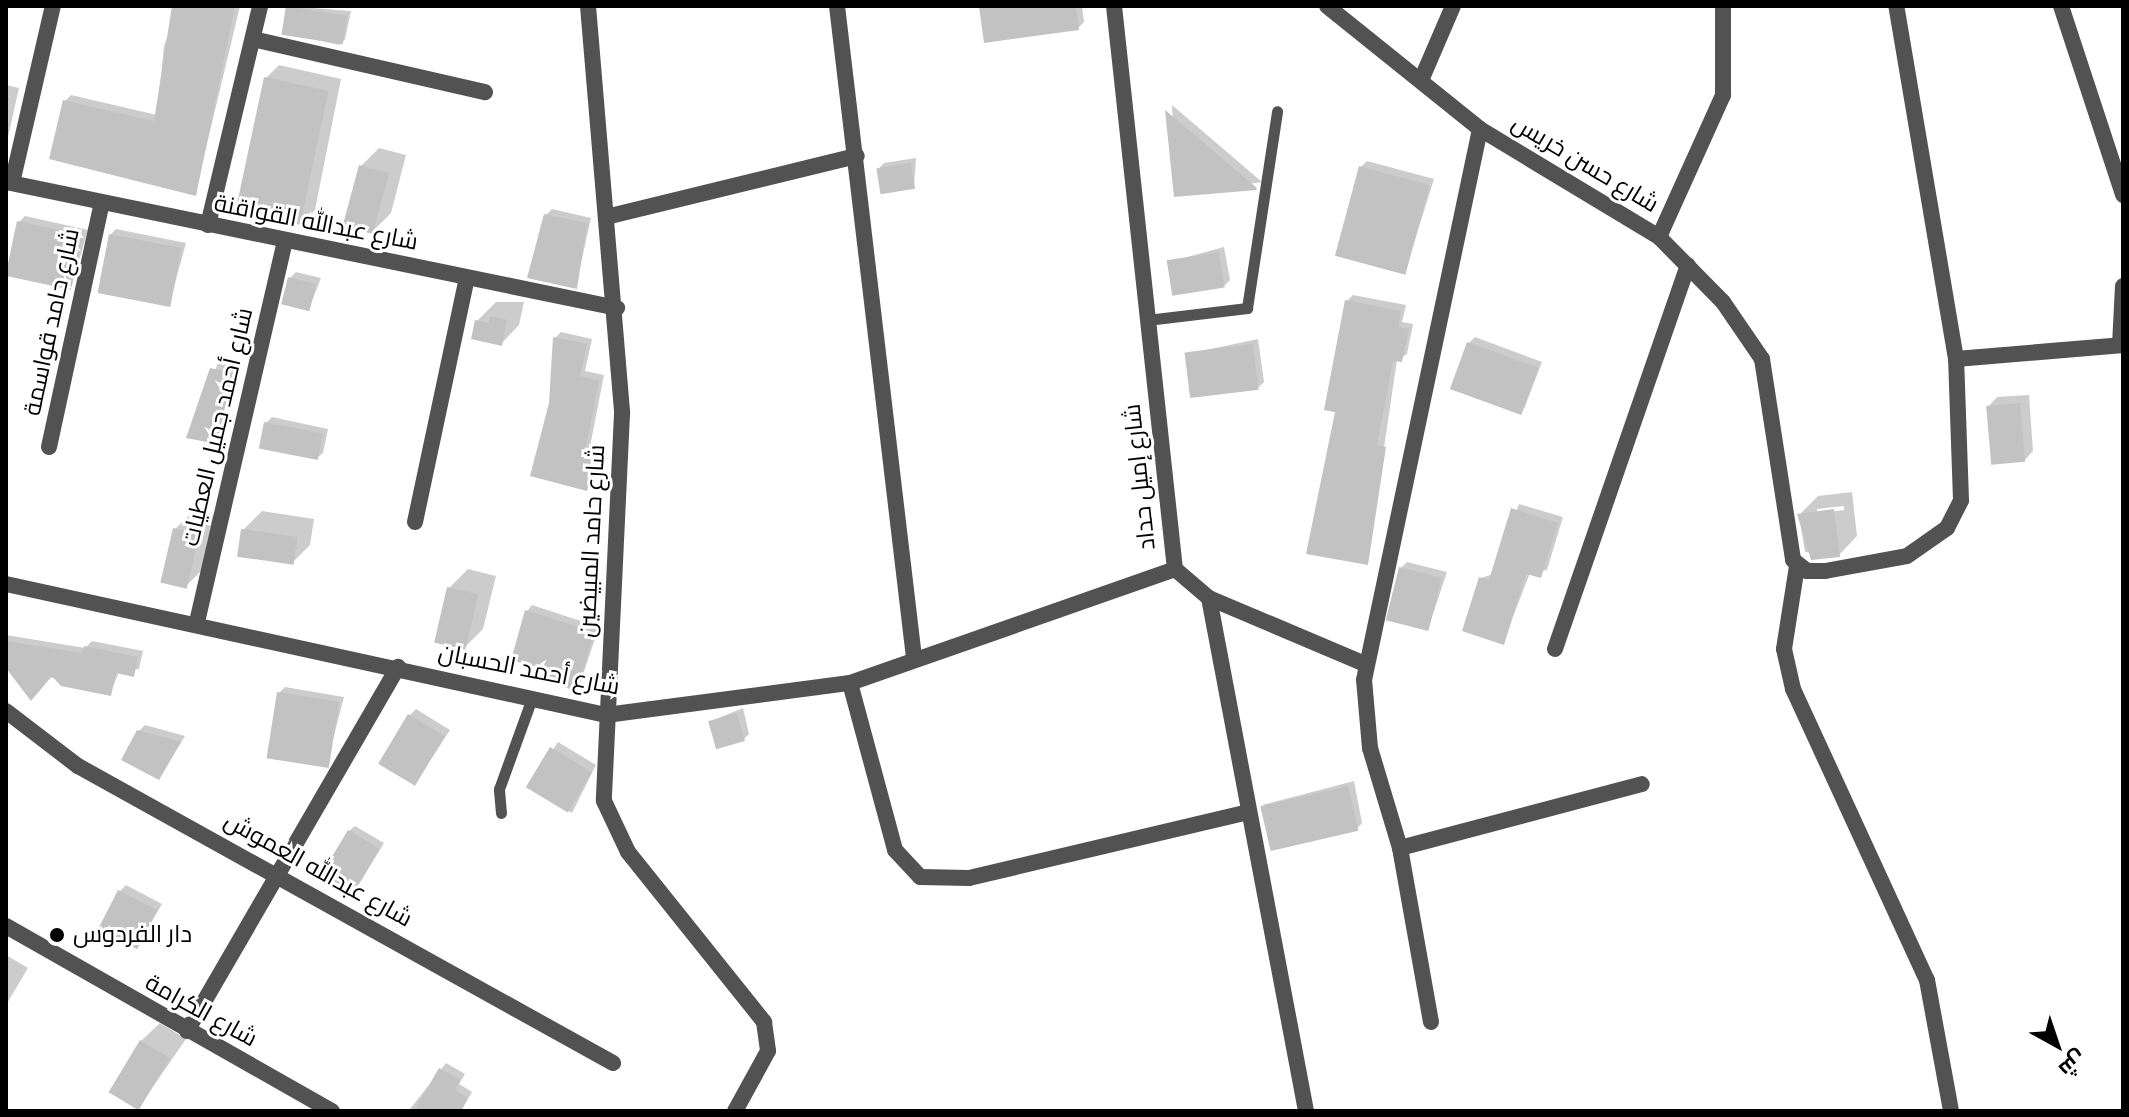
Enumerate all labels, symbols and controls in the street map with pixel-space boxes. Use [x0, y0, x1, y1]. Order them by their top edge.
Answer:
street label: شارع حسن خريس [1506, 109, 1664, 219]
street label: شارع عبدالله القواقنة [212, 189, 420, 257]
street label: شارع حامد قواسمة [18, 226, 86, 418]
street label: شارع أحمد جميل العطيات [177, 305, 259, 549]
street label: شارع إميل حداد [1118, 402, 1162, 552]
street label: شارع حامد المبيضين [573, 444, 611, 638]
street label: شارع أحمد الحسبان [436, 638, 622, 702]
street label: شارع عبدالله العموش [219, 806, 417, 934]
place label: دار الفردوس [73, 921, 192, 949]
marker: دار الفردوس [48, 926, 66, 944]
street label: شارع الكرامة [140, 968, 262, 1054]
north arrow [2017, 1005, 2097, 1085]
text: ش [2053, 1044, 2092, 1083]

